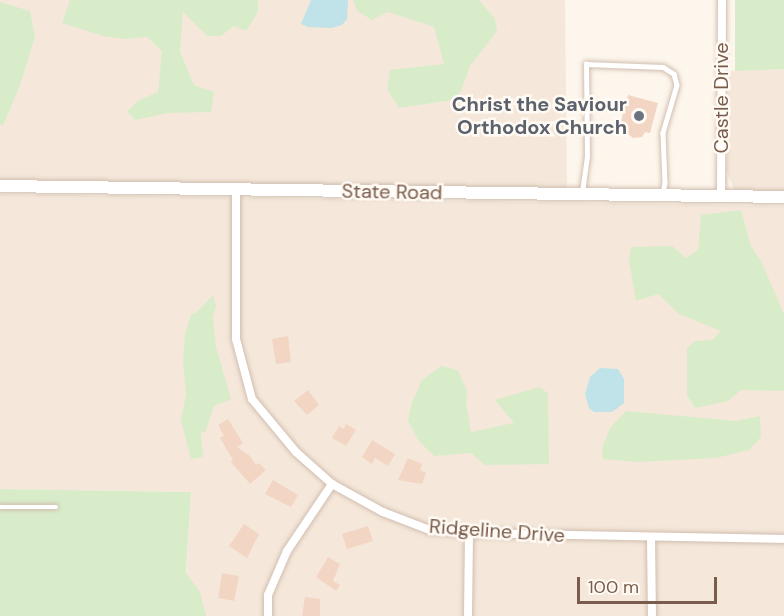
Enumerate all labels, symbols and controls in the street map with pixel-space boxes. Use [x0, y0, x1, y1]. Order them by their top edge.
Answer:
street label: Castle Drive [709, 42, 733, 154]
place label: Christ the Saviour Orthodox Church [452, 92, 627, 139]
marker: Christ the Saviour Orthodox Church [632, 109, 646, 123]
street label: State Road [341, 179, 443, 205]
street label: Ridgeline Drive [428, 514, 566, 548]
scale bar [580, 565, 720, 603]
text: 100 m [588, 575, 639, 599]

